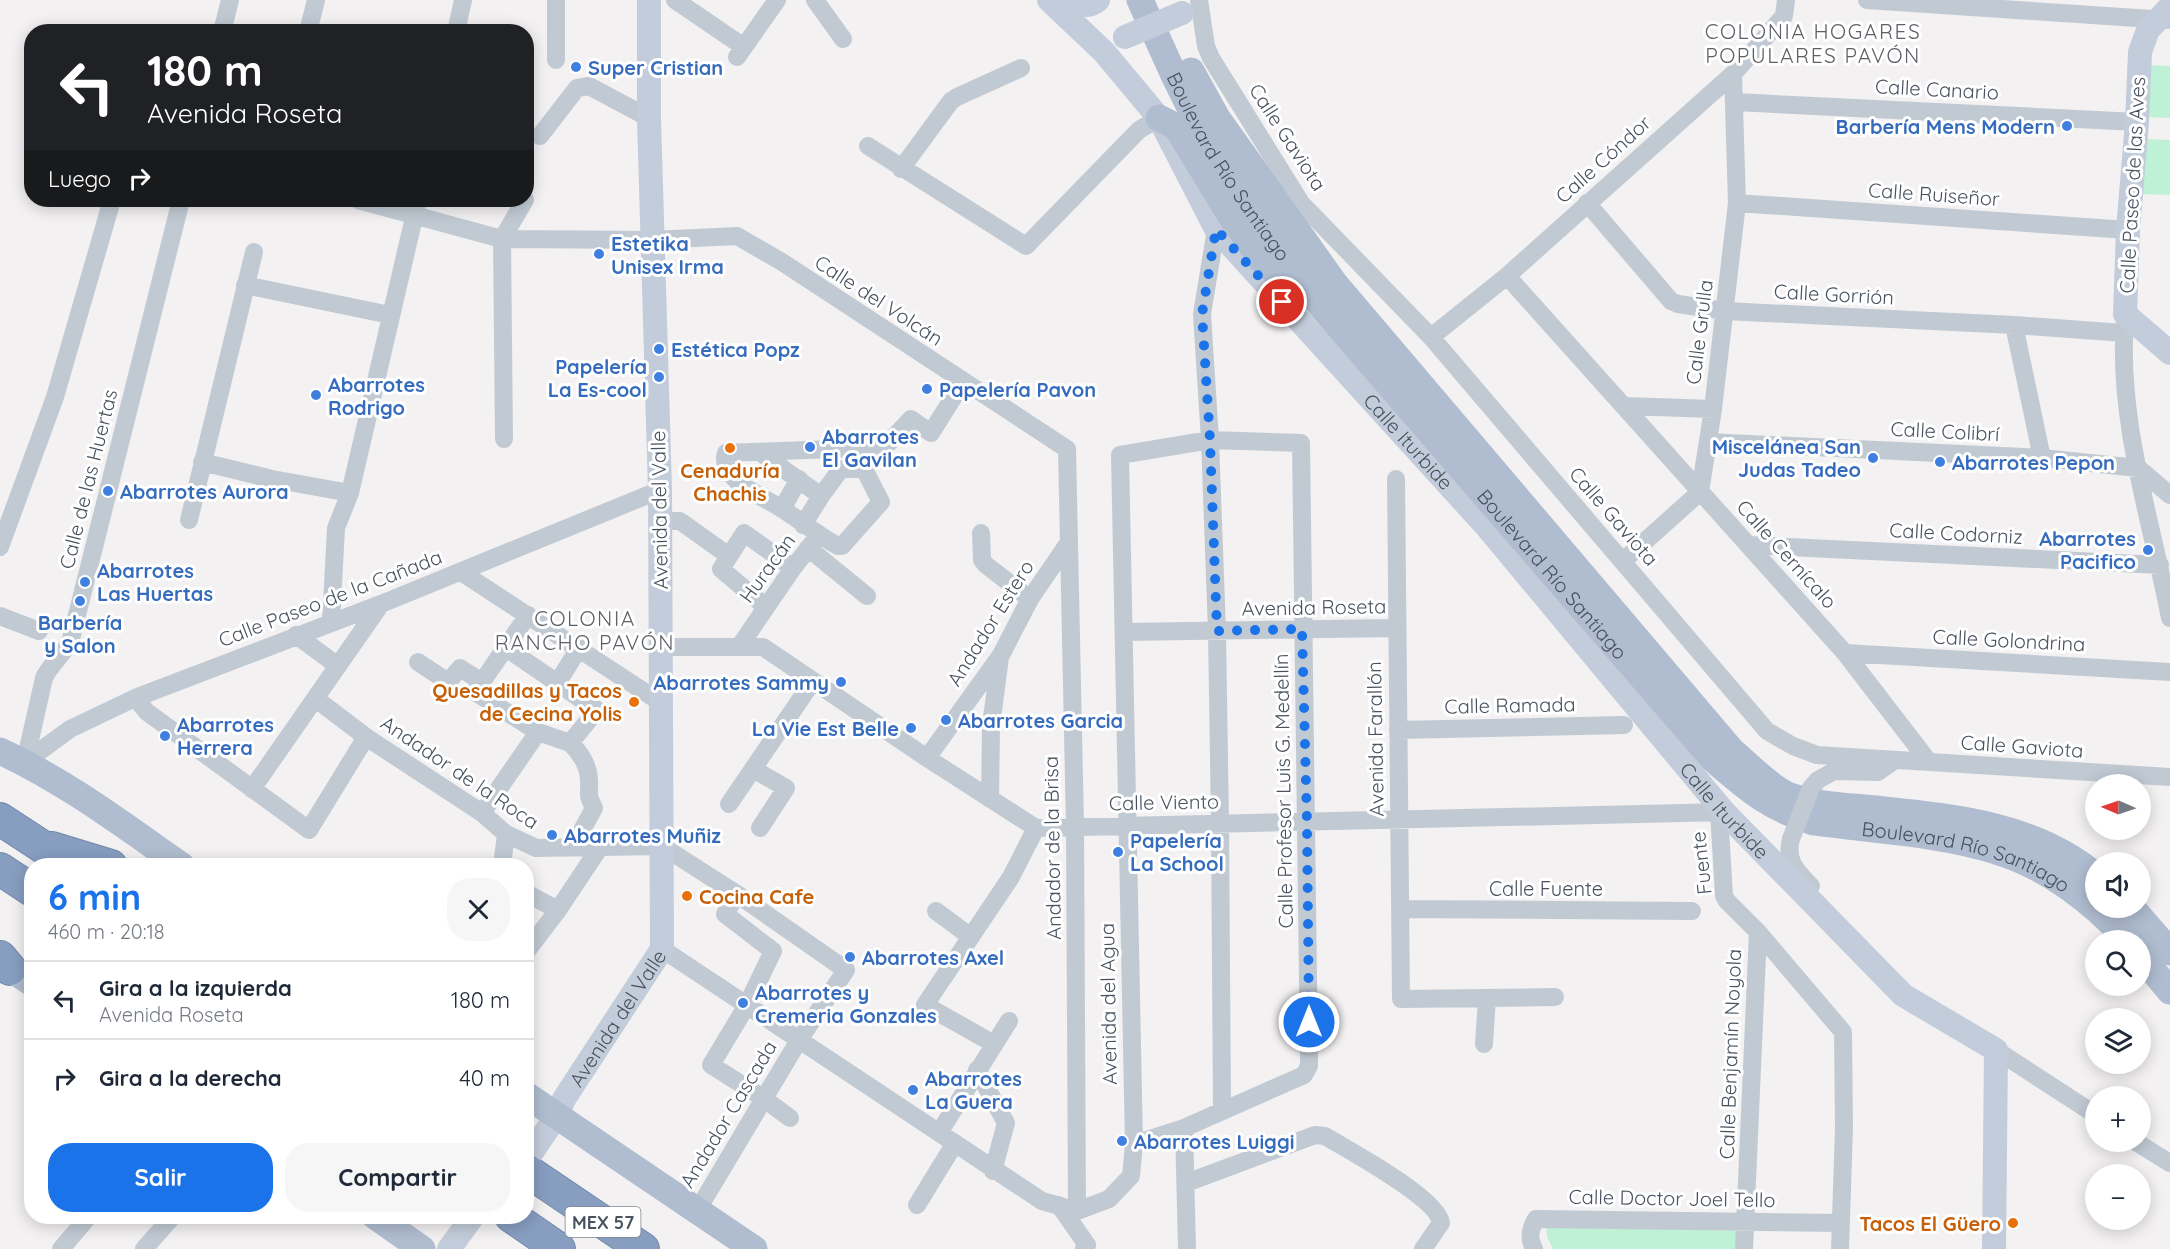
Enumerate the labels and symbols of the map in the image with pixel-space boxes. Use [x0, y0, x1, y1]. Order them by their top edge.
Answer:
district label: COLONIA HOGARES POPULARES PAVÓN [1705, 18, 1921, 68]
place label: Super Cristian [588, 55, 723, 80]
marker: Super Cristian [569, 60, 583, 74]
street label: Boulevard Río Santiago [1162, 68, 1296, 265]
street label: Calle Canario [1874, 73, 2000, 105]
street label: Calle Paseo de las Aves [2114, 76, 2150, 294]
street label: Calle Gaviota [1244, 79, 1332, 195]
street label: Calle Cóndor [1550, 110, 1656, 208]
place label: Barbería Mens Modern [1836, 114, 2055, 139]
marker: Barbería Mens Modern [2060, 119, 2074, 133]
street label: Calle Ruiseñor [1867, 177, 2001, 211]
place label: Estetika Unisex Irma [611, 231, 724, 279]
marker: Estetika Unisex Irma [592, 247, 606, 261]
street label: Calle del Volcán [810, 249, 948, 351]
pin [1256, 276, 1307, 327]
street label: Calle Grulla [1680, 278, 1718, 386]
street label: Calle Gorrión [1773, 278, 1895, 310]
place label: Estética Popz [671, 337, 800, 362]
marker: Estética Popz [652, 342, 666, 356]
place label: Papelería La Es-cool [548, 354, 647, 402]
marker: Papelería La Es-cool [652, 370, 666, 384]
place label: Abarrotes Rodrigo [328, 372, 425, 420]
place label: Papelería Pavon [939, 377, 1096, 402]
marker: Papelería Pavon [920, 382, 934, 396]
street label: Calle de las Huertas [54, 386, 122, 572]
marker: Abarrotes Rodrigo [309, 388, 323, 402]
street label: Calle Iturbide [1359, 388, 1459, 494]
street label: Calle Colibrí [1890, 416, 2001, 446]
place label: Abarrotes El Gavilan [822, 424, 919, 472]
street label: Avenida del Valle [645, 430, 673, 590]
place label: Miscelánea San Judas Tadeo [1712, 434, 1861, 482]
marker: Abarrotes El Gavilan [803, 440, 817, 454]
marker: Cenaduría Chachis [723, 441, 737, 455]
place label: Abarrotes Pepon [1952, 450, 2115, 475]
marker: Miscelánea San Judas Tadeo [1866, 451, 1880, 465]
marker: Abarrotes Pepon [1933, 455, 1947, 469]
place label: Cenaduría Chachis [680, 458, 780, 506]
street label: Calle Gaviota [1564, 461, 1664, 571]
place label: Abarrotes Aurora [120, 479, 288, 504]
marker: Abarrotes Aurora [101, 484, 115, 498]
street label: Boulevard Río Santiago [1472, 484, 1633, 664]
street label: Calle Cernícalo [1732, 494, 1842, 614]
street label: Calle Codorniz [1889, 517, 2023, 549]
place label: Abarrotes Pacifico [2039, 526, 2136, 574]
street label: Huracán [734, 529, 800, 607]
marker: Abarrotes Pacifico [2141, 543, 2155, 557]
street label: Calle Paseo de la Cañada [215, 544, 445, 652]
street label: Andador Estero [941, 555, 1039, 691]
place label: Abarrotes Las Huertas [97, 558, 213, 606]
marker: Abarrotes Las Huertas [78, 575, 92, 589]
street label: Avenida Roseta [1241, 593, 1387, 621]
marker: Barbería y Salon [73, 594, 87, 608]
district label: COLONIA RANCHO PAVÓN [495, 605, 675, 655]
place label: Barbería y Salon [38, 610, 122, 658]
street label: Calle Golondrina [1932, 624, 2086, 656]
street label: Calle Profesor Luis G. Medellín [1268, 653, 1298, 929]
street label: Avenida Farallón [1361, 661, 1389, 817]
place label: Abarrotes Sammy [654, 670, 829, 695]
marker: Abarrotes Sammy [834, 675, 848, 689]
place label: Quesadillas y Tacos de Cecina Yolis [432, 678, 622, 726]
street label: Calle Ramada [1444, 691, 1576, 719]
marker: Quesadillas y Tacos de Cecina Yolis [627, 695, 641, 709]
place label: Abarrotes Garcia [958, 708, 1123, 733]
street label: Andador de la Roca [376, 710, 544, 834]
place label: Abarrotes Herrera [177, 712, 274, 760]
marker: Abarrotes Garcia [939, 713, 953, 727]
place label: La Vie Est Belle [752, 716, 899, 741]
marker: La Vie Est Belle [904, 721, 918, 735]
marker: Abarrotes Herrera [158, 729, 172, 743]
street label: Calle Gaviota [1960, 729, 2084, 763]
street label: Andador de la Brisa [1038, 756, 1066, 940]
street label: Calle Iturbide [1675, 757, 1775, 864]
north arrow [2085, 774, 2151, 840]
street label: Calle Viento [1109, 789, 1219, 815]
street label: Boulevard Río Santiago [1861, 815, 2075, 897]
place label: Abarrotes Muñiz [564, 823, 721, 848]
marker: Abarrotes Muñiz [545, 828, 559, 842]
place label: Papelería La School [1130, 828, 1224, 876]
street label: Fuente [1685, 830, 1717, 896]
marker: Papelería La School [1111, 845, 1125, 859]
street label: Calle Fuente [1489, 876, 1603, 901]
place label: Cocina Cafe [699, 884, 814, 909]
marker: Cocina Cafe [680, 889, 694, 903]
street label: Avenida del Agua [1094, 923, 1122, 1085]
street label: Avenida del Valle [563, 944, 671, 1091]
place label: Abarrotes Axel [862, 945, 1004, 970]
street label: Calle Benjamín Noyola [1714, 948, 1746, 1160]
marker: Abarrotes Axel [843, 950, 857, 964]
place label: Abarrotes y Cremeria Gonzales [755, 980, 937, 1028]
position arrow [1277, 990, 1341, 1054]
marker: Abarrotes y Cremeria Gonzales [736, 996, 750, 1010]
street label: Andador Cascada [674, 1036, 782, 1192]
place label: Abarrotes La Guera [925, 1066, 1022, 1114]
marker: Abarrotes La Guera [906, 1083, 920, 1097]
place label: Abarrotes Luiggi [1134, 1129, 1294, 1154]
marker: Abarrotes Luiggi [1115, 1134, 1129, 1148]
street label: Calle Doctor Joel Tello [1568, 1184, 1776, 1212]
road number: MEX 57 [566, 1207, 640, 1237]
place label: Tacos El Güero [1859, 1211, 2001, 1236]
marker: Tacos El Güero [2006, 1216, 2020, 1230]

